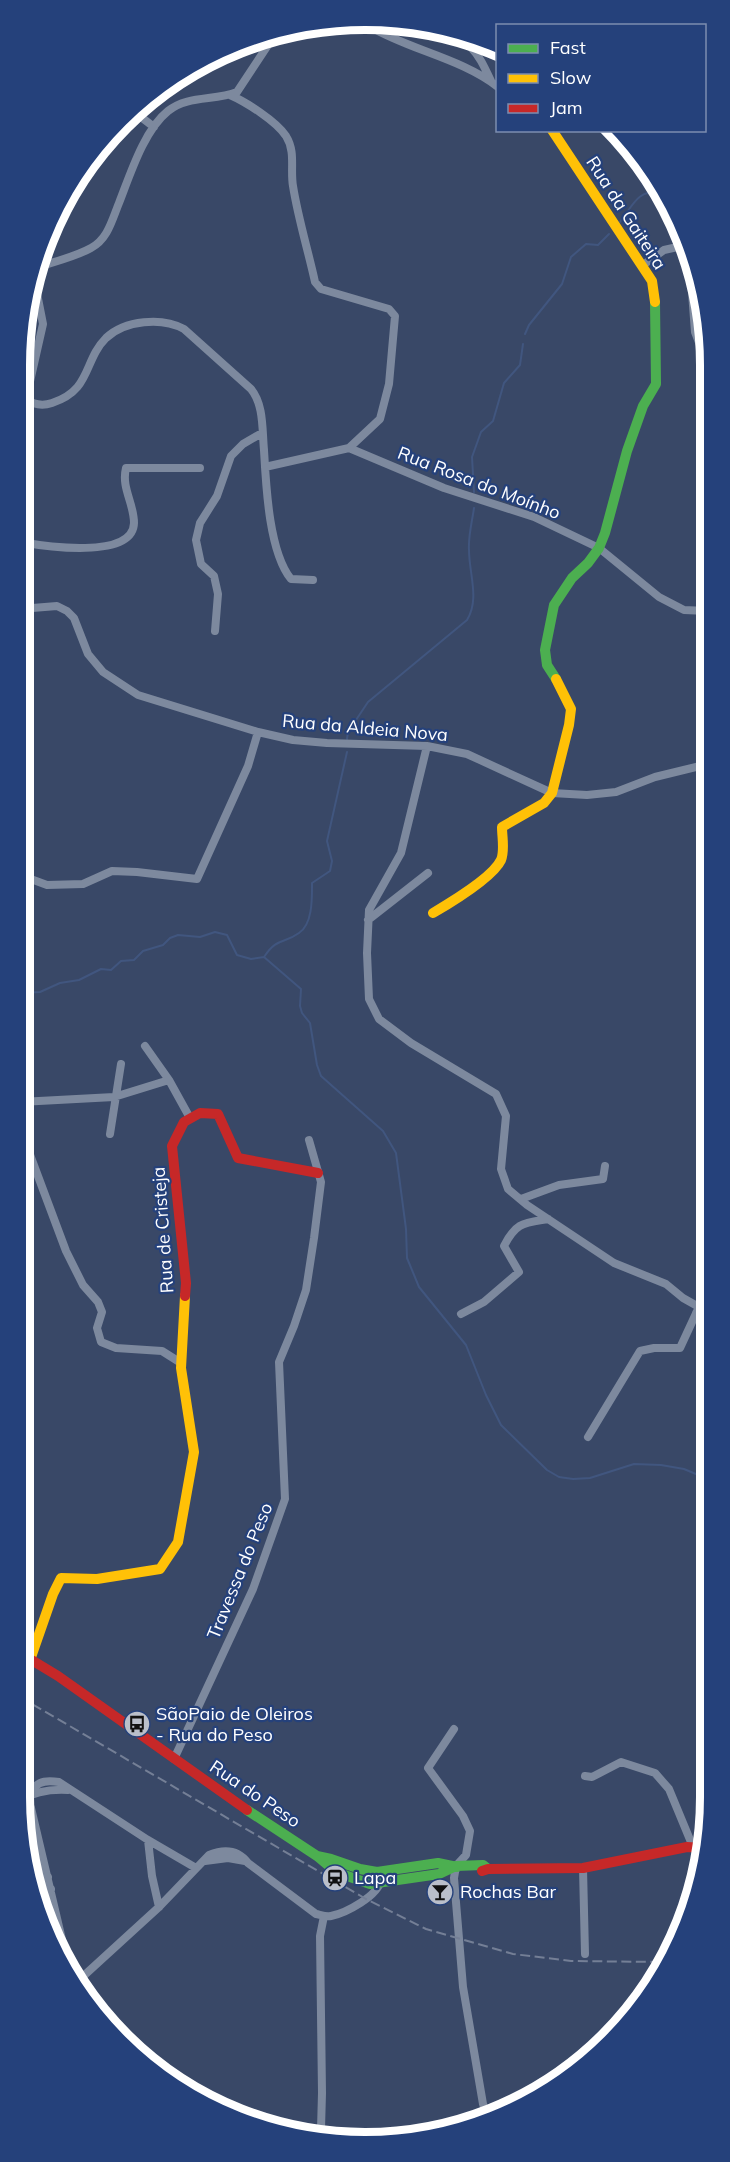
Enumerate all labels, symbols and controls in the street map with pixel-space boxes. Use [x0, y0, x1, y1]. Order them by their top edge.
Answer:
legend [496, 24, 706, 132]
text: Fast [550, 36, 586, 59]
text: Slow [550, 66, 592, 89]
text: Jam [550, 96, 583, 119]
street label: Rua da Gaiteira [581, 152, 672, 274]
street label: Rua Rosa do Moínho [395, 441, 564, 524]
street label: Rua da Aldeia Nova [281, 709, 449, 746]
street label: Rua de Cristeja [147, 1166, 178, 1294]
street label: Travessa do Peso [202, 1499, 277, 1642]
place label: SãoPaio de Oleiros - Rua do Peso [156, 1702, 313, 1746]
bus stop icon: SãoPaio de Oleiros - Rua do Peso [122, 1709, 152, 1739]
street label: Rua do Peso [206, 1755, 305, 1832]
station icon: Lapa [320, 1863, 350, 1893]
place label: Lapa [354, 1866, 396, 1889]
bar icon: Rochas Bar [425, 1877, 455, 1907]
place label: Rochas Bar [460, 1880, 556, 1903]

